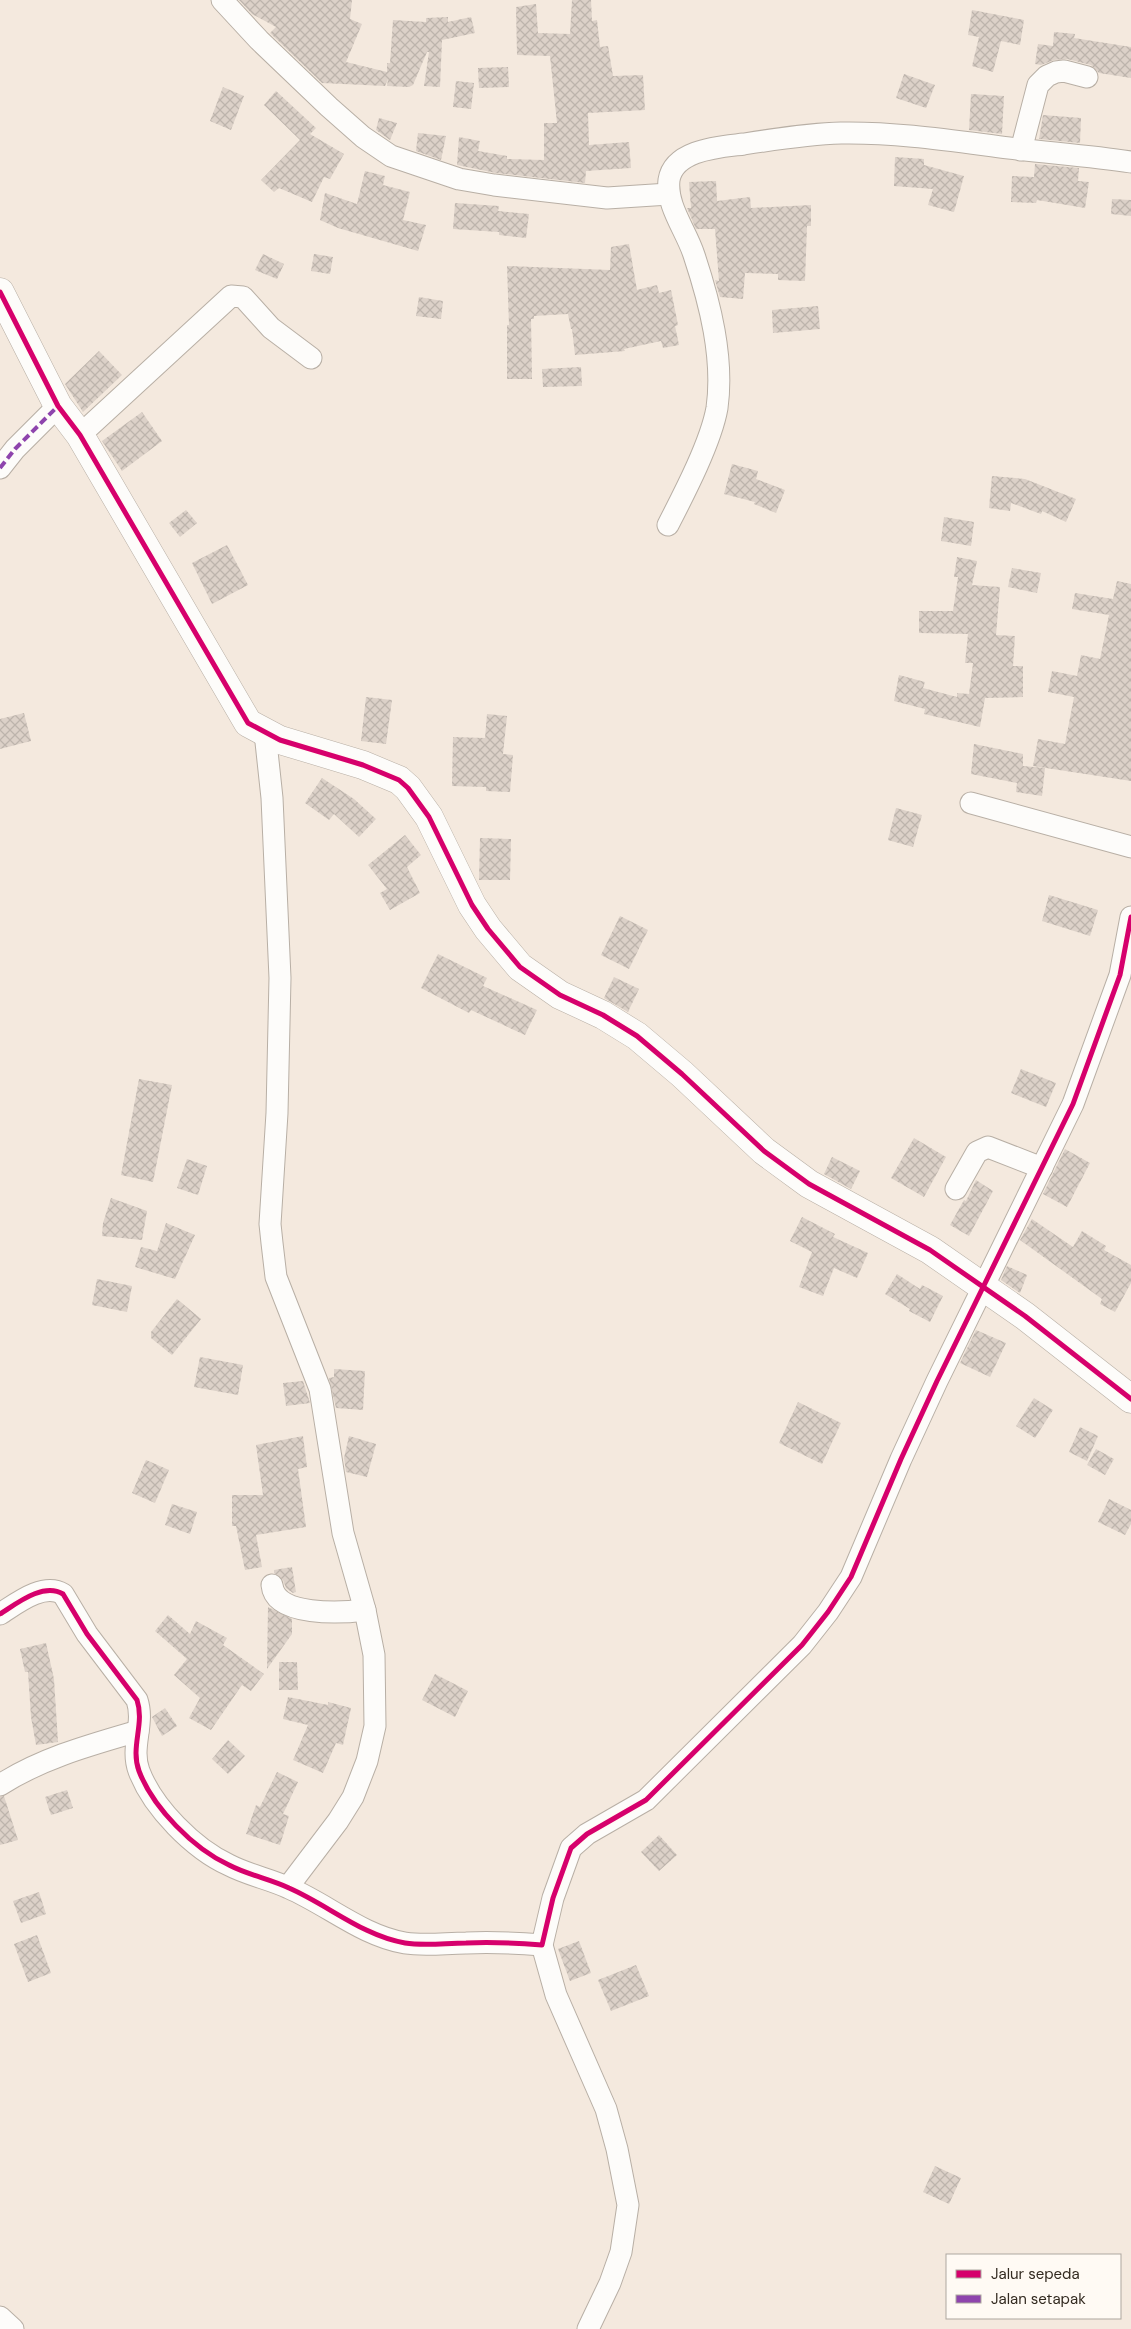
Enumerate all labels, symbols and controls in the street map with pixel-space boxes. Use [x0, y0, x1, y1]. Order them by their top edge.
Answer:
legend [946, 2254, 1121, 2319]
text: Jalur sepeda [991, 2264, 1080, 2284]
text: Jalan setapak [991, 2289, 1086, 2309]

